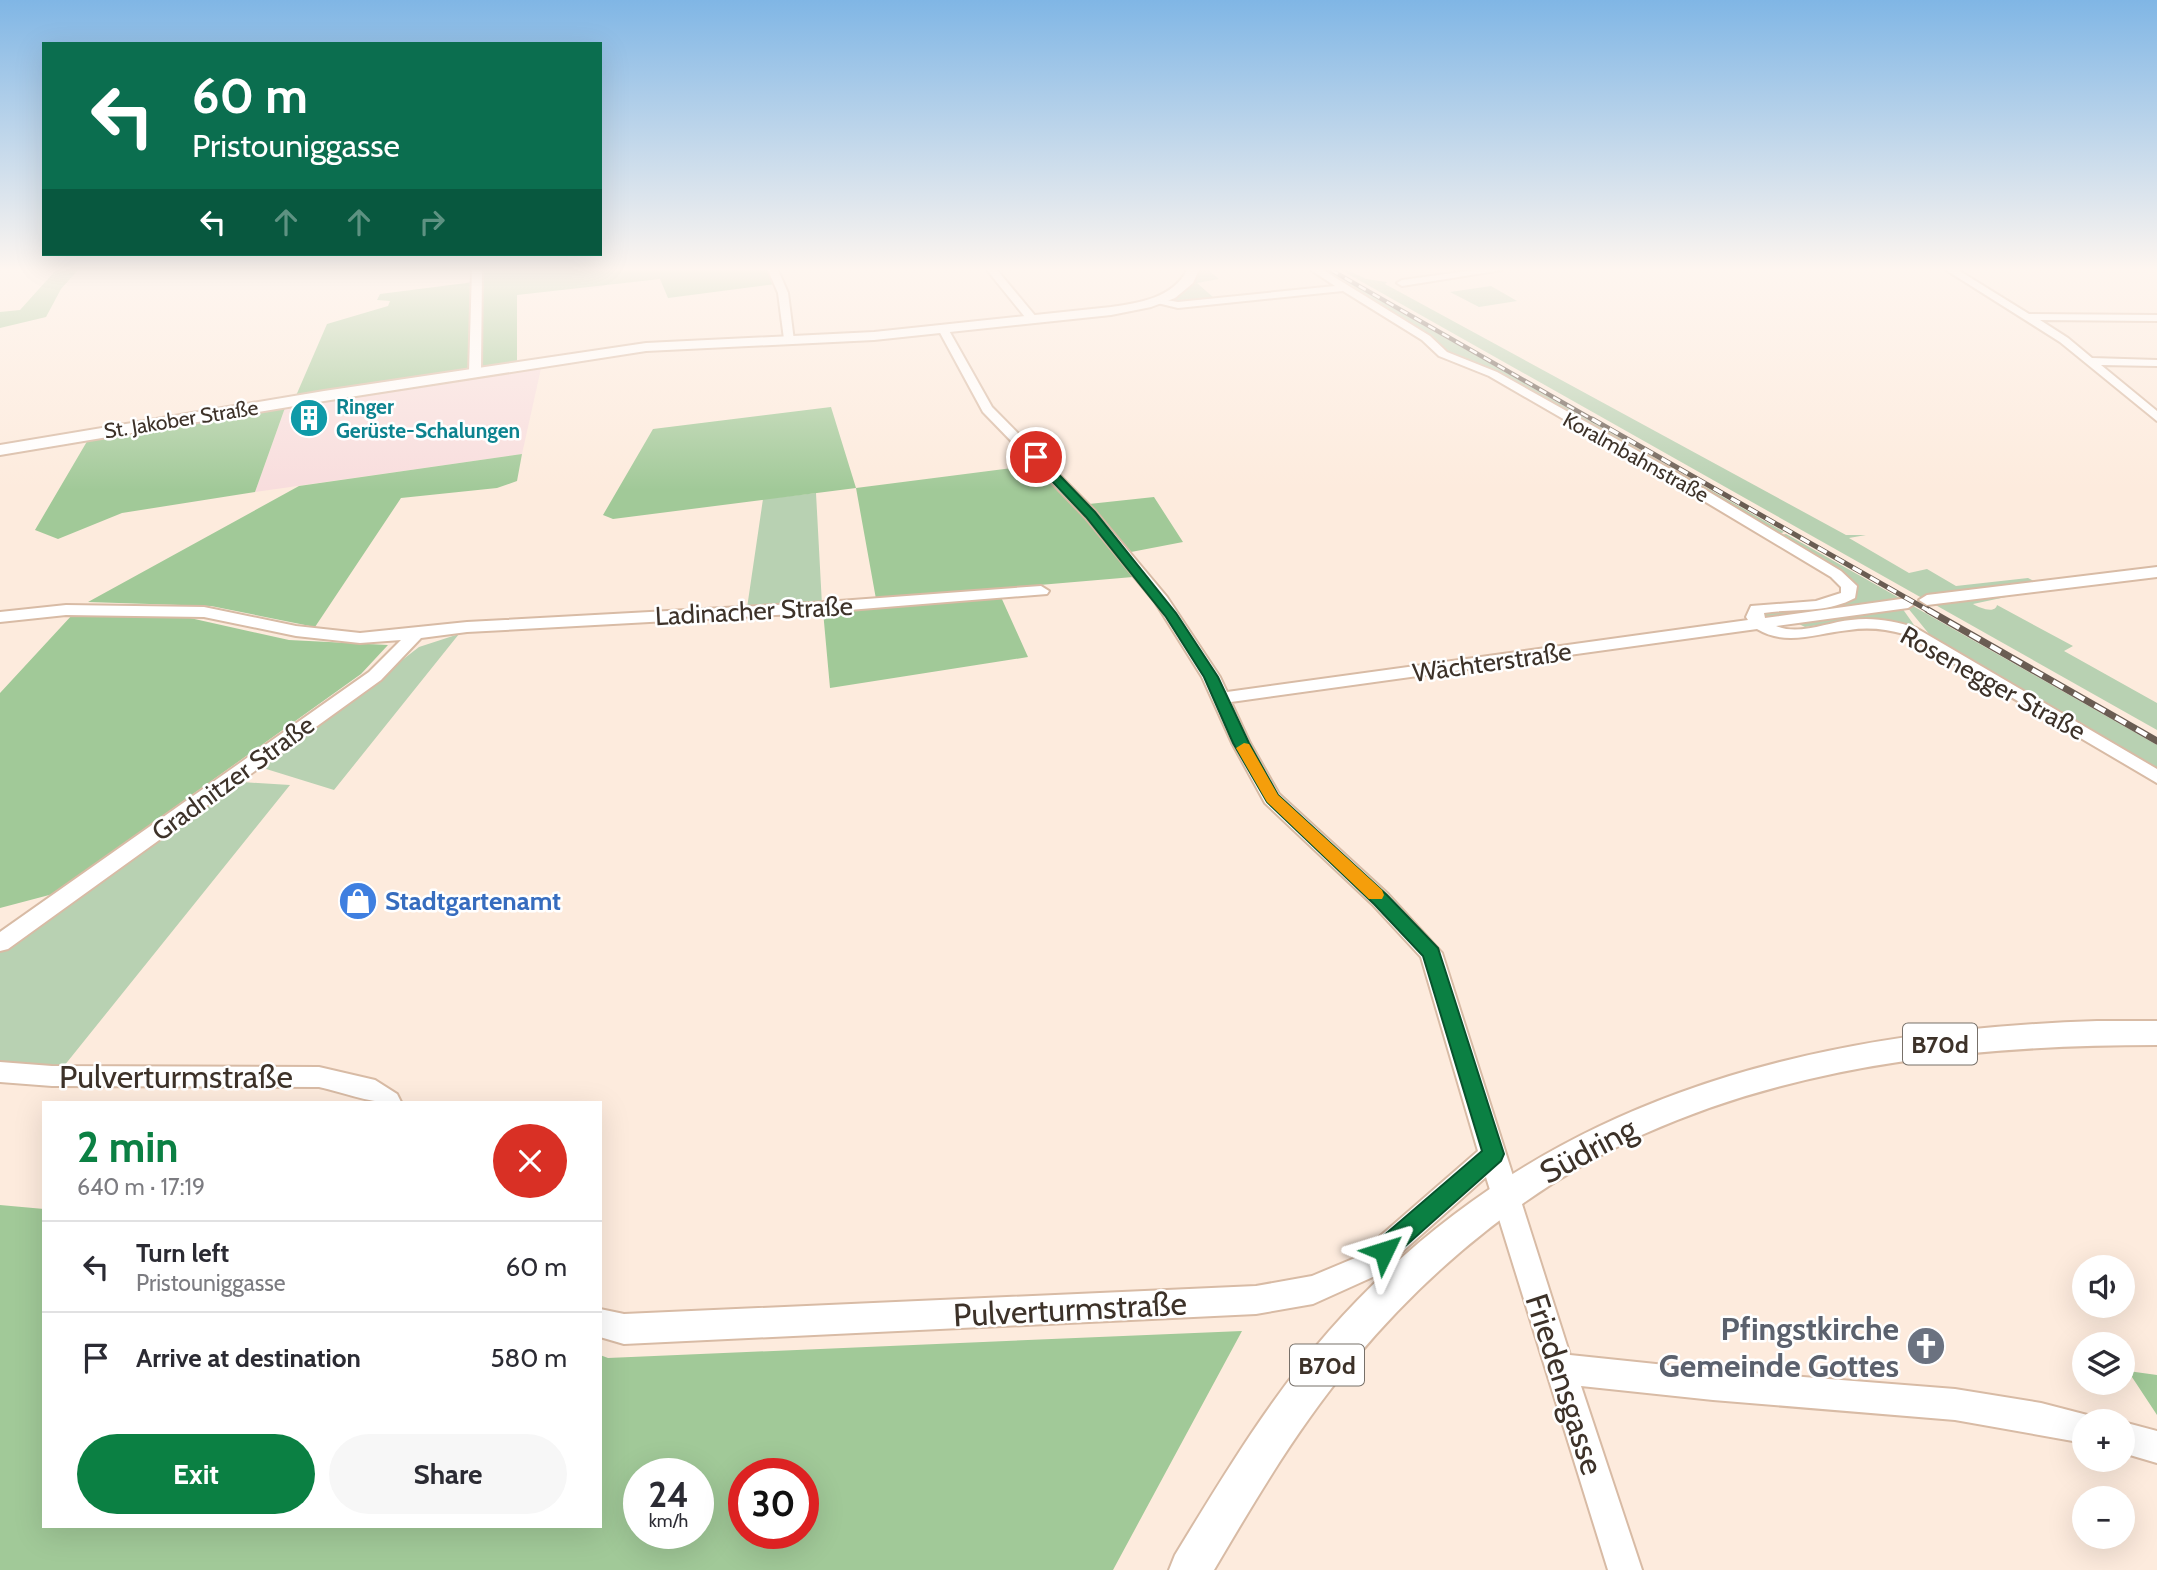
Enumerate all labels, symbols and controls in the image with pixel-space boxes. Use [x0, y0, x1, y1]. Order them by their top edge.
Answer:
text: 60 m [192, 66, 308, 125]
icon: left [77, 70, 168, 161]
text: Pristouniggasse [192, 126, 400, 165]
icon: left [194, 203, 232, 241]
icon: ahead [267, 203, 305, 241]
icon: ahead [340, 203, 378, 241]
icon: right [413, 203, 451, 241]
street label: St. Jakober Straße [102, 394, 260, 444]
place label: Ringer Gerüste-Schalungen [336, 394, 520, 443]
building icon: Ringer Gerüste-Schalungen [288, 397, 330, 439]
street label: Koralmbahnstraße [1559, 407, 1713, 507]
pin [1006, 427, 1066, 487]
icon: arrive [1017, 438, 1055, 476]
street label: Ladinacher Straße [654, 590, 854, 632]
street label: Rosenegger Straße [1895, 619, 2091, 747]
street label: Wächterstraße [1410, 635, 1574, 689]
street label: Gradnitzer Straße [146, 708, 320, 848]
shop icon: Stadtgartenamt [337, 880, 379, 922]
place label: Stadtgartenamt [385, 885, 561, 917]
road number: B70d [1903, 1024, 1977, 1064]
street label: Pulverturmstraße [59, 1057, 293, 1096]
street label: Südring [1533, 1108, 1644, 1192]
text: 2 min [77, 1121, 178, 1173]
button: close [493, 1124, 567, 1198]
text: 640 m · 17:19 [77, 1173, 205, 1201]
position arrow [1347, 1214, 1421, 1288]
text: Turn left [136, 1237, 229, 1269]
icon: left [77, 1248, 115, 1286]
text: 60 m [505, 1251, 567, 1283]
map controls [2072, 1255, 2135, 1549]
button: sound [2072, 1255, 2135, 1318]
text: Pristouniggasse [136, 1269, 286, 1297]
street label: Pulverturmstraße [952, 1283, 1188, 1335]
street label: Friedensgasse [1517, 1289, 1613, 1479]
place label: Pfingstkirche Gemeinde Gottes [1659, 1309, 1899, 1385]
church icon: Pfingstkirche Gemeinde Gottes [1905, 1325, 1947, 1367]
button: layers [2072, 1332, 2135, 1395]
icon: arrive [77, 1339, 115, 1377]
text: Arrive at destination [136, 1342, 361, 1374]
text: 580 m [490, 1342, 567, 1374]
road number: B70d [1290, 1344, 1364, 1386]
button: + [2072, 1409, 2135, 1472]
button: Exit [77, 1434, 315, 1514]
button: Share [329, 1434, 567, 1514]
speed limit sign: 30 [728, 1458, 819, 1549]
text: 24 [648, 1473, 689, 1516]
button: − [2072, 1486, 2135, 1549]
text: km/h [649, 1510, 688, 1532]

